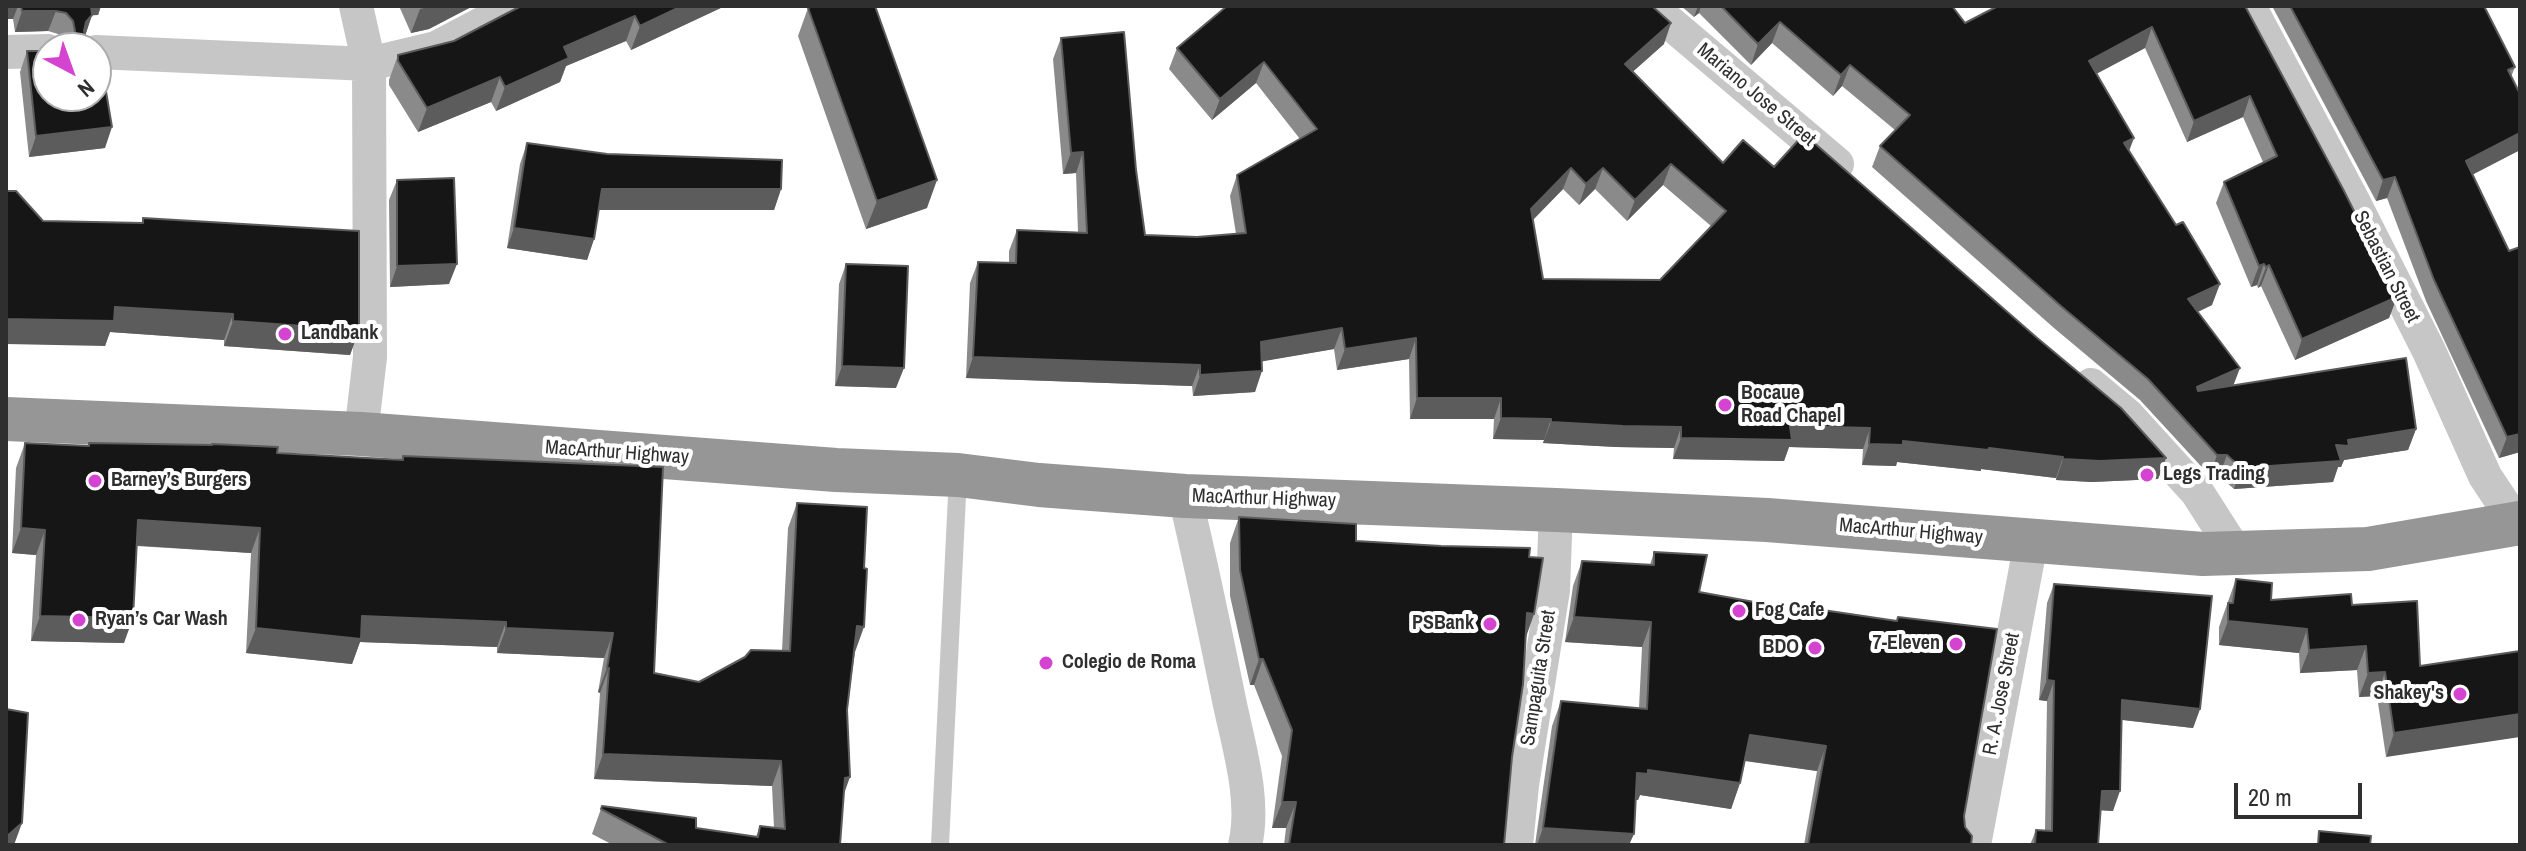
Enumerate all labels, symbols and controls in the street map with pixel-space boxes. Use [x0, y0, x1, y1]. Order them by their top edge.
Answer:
north arrow [32, 32, 112, 112]
street label: Mariano Jose Street [1692, 38, 1820, 152]
text: N [72, 73, 101, 104]
street label: Sebastian Street [2348, 207, 2424, 327]
place label: Landbank [301, 322, 378, 346]
marker: Landbank [276, 325, 294, 343]
place label: Bocaue Road Chapel [1741, 382, 1841, 429]
marker: Bocaue Road Chapel [1716, 396, 1734, 414]
street label: MacArthur Highway [544, 436, 690, 470]
place label: Legs Trading [2163, 463, 2265, 487]
marker: Legs Trading [2138, 466, 2156, 484]
place label: Barney’s Burgers [111, 469, 247, 493]
marker: Barney’s Burgers [86, 472, 104, 490]
street label: MacArthur Highway [1192, 484, 1336, 514]
street label: MacArthur Highway [1838, 514, 1984, 550]
place label: Fog Cafe [1755, 599, 1824, 623]
marker: Fog Cafe [1730, 602, 1748, 620]
place label: Ryan’s Car Wash [95, 608, 228, 632]
street label: Sampaguita Street [1516, 609, 1562, 747]
marker: Ryan’s Car Wash [70, 611, 88, 629]
place label: PSBank [1412, 612, 1474, 636]
marker: PSBank [1481, 615, 1499, 633]
street label: R. A. Jose Street [1978, 631, 2026, 757]
place label: 7-Eleven [1873, 632, 1940, 656]
marker: 7-Eleven [1947, 635, 1965, 653]
place label: BDO [1763, 636, 1799, 660]
marker: BDO [1806, 639, 1824, 657]
place label: Colegio de Roma [1062, 651, 1196, 675]
marker: Colegio de Roma [1037, 654, 1055, 672]
place label: Shakey's [2374, 682, 2444, 706]
marker: Shakey's [2451, 685, 2469, 703]
scale bar [2238, 767, 2366, 817]
text: 20 m [2248, 781, 2292, 813]

